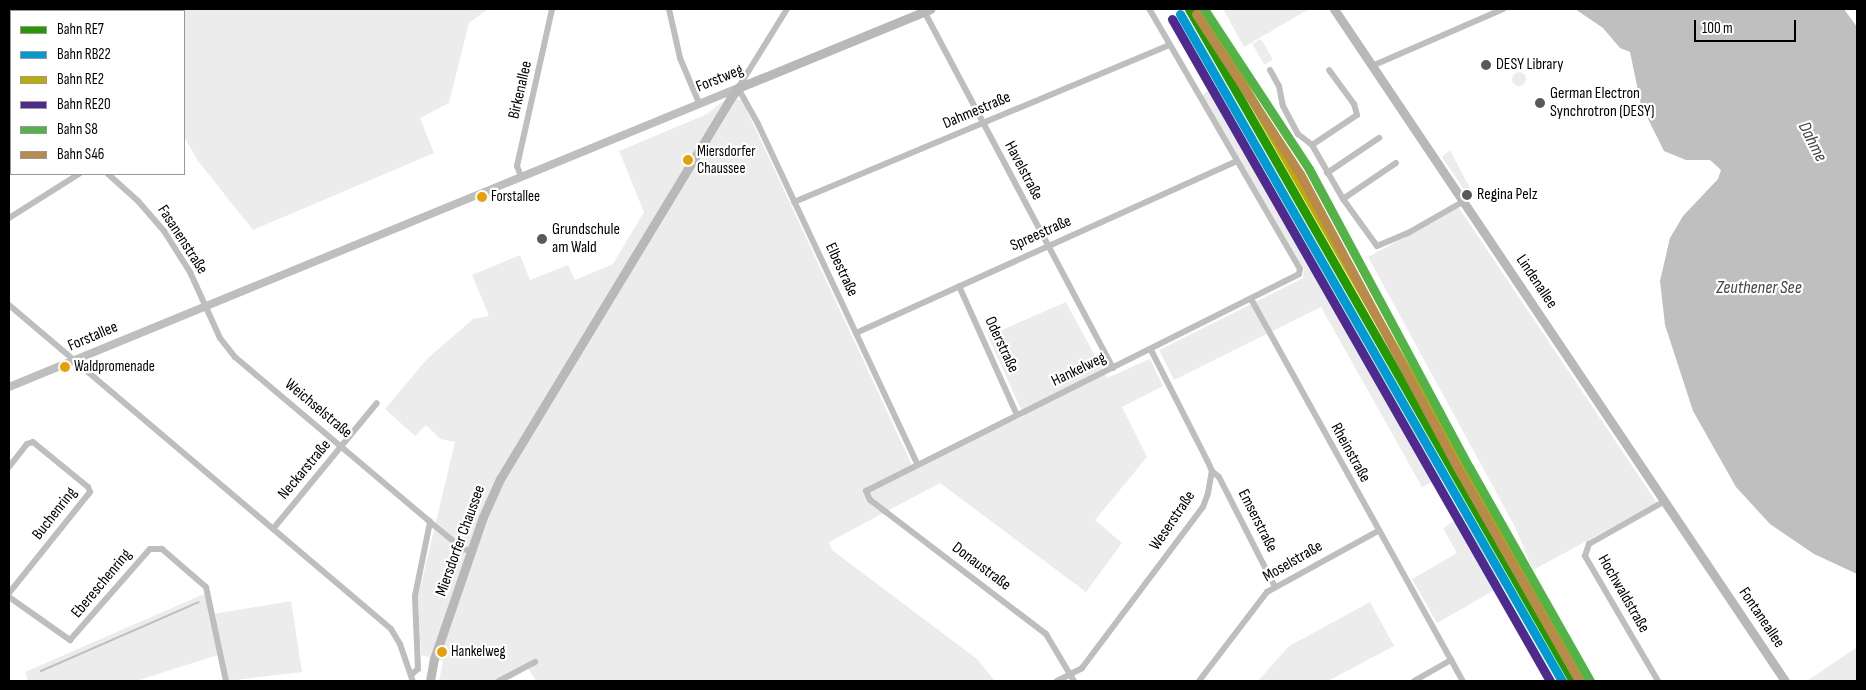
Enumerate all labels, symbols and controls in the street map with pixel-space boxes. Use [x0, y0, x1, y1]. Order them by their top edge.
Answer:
legend [10, 10, 185, 175]
scale bar [1696, 10, 1798, 42]
text: 100 m [1702, 19, 1733, 38]
text: Bahn RE7 [57, 20, 104, 39]
text: Bahn RB22 [57, 45, 111, 64]
place label: DESY Library [1496, 55, 1563, 75]
street label: Birkenallee [505, 59, 537, 121]
marker: DESY Library [1480, 59, 1492, 71]
street label: Forstweg [694, 61, 746, 97]
text: Bahn RE2 [57, 70, 104, 89]
place label: German Electron Synchrotron (DESY) [1550, 84, 1654, 122]
street label: Dahmestraße [940, 88, 1014, 134]
text: Bahn RE20 [57, 95, 111, 114]
marker: German Electron Synchrotron (DESY) [1534, 97, 1546, 109]
water label: Dahme [1793, 118, 1831, 166]
text: Bahn S8 [57, 120, 98, 139]
street label: Havelstraße [1000, 138, 1046, 204]
place label: Miersdorfer Chaussee [697, 142, 756, 177]
text: Bahn S46 [57, 145, 104, 164]
marker: Miersdorfer Chaussee [683, 155, 693, 165]
place label: Regina Pelz [1477, 185, 1537, 205]
place label: Forstallee [491, 188, 540, 206]
marker: Regina Pelz [1461, 189, 1473, 201]
marker: Forstallee [477, 192, 487, 202]
street label: Fasanenstraße [153, 202, 211, 278]
street label: Spreestraße [1007, 212, 1075, 256]
place label: Grundschule am Wald [552, 220, 620, 258]
marker: Grundschule am Wald [536, 233, 548, 245]
street label: Elbestraße [820, 240, 862, 300]
street label: Lindenallee [1511, 251, 1561, 313]
water label: Zeuthener See [1716, 277, 1802, 299]
street label: Oderstraße [980, 314, 1022, 376]
street label: Forstallee [65, 318, 121, 356]
street label: Hankelweg [1049, 349, 1109, 391]
place label: Waldpromenade [74, 358, 155, 376]
marker: Waldpromenade [60, 362, 70, 372]
street label: Weichselstraße [280, 375, 356, 443]
street label: Rheinstraße [1326, 420, 1374, 486]
street label: Neckarstraße [275, 436, 335, 504]
street label: Miersdorfer Chaussee [432, 483, 490, 599]
street label: Buchenring [29, 484, 81, 544]
street label: Emserstraße [1233, 486, 1281, 556]
street label: Weserstraße [1146, 488, 1200, 554]
street label: Moselstraße [1260, 537, 1326, 587]
street label: Donaustraße [948, 539, 1014, 595]
street label: Ebereschenring [68, 546, 136, 622]
street label: Hochwaldstraße [1593, 552, 1653, 636]
street label: Fontaneallee [1734, 584, 1788, 652]
place label: Hankelweg [451, 643, 505, 661]
marker: Hankelweg [437, 647, 447, 657]

